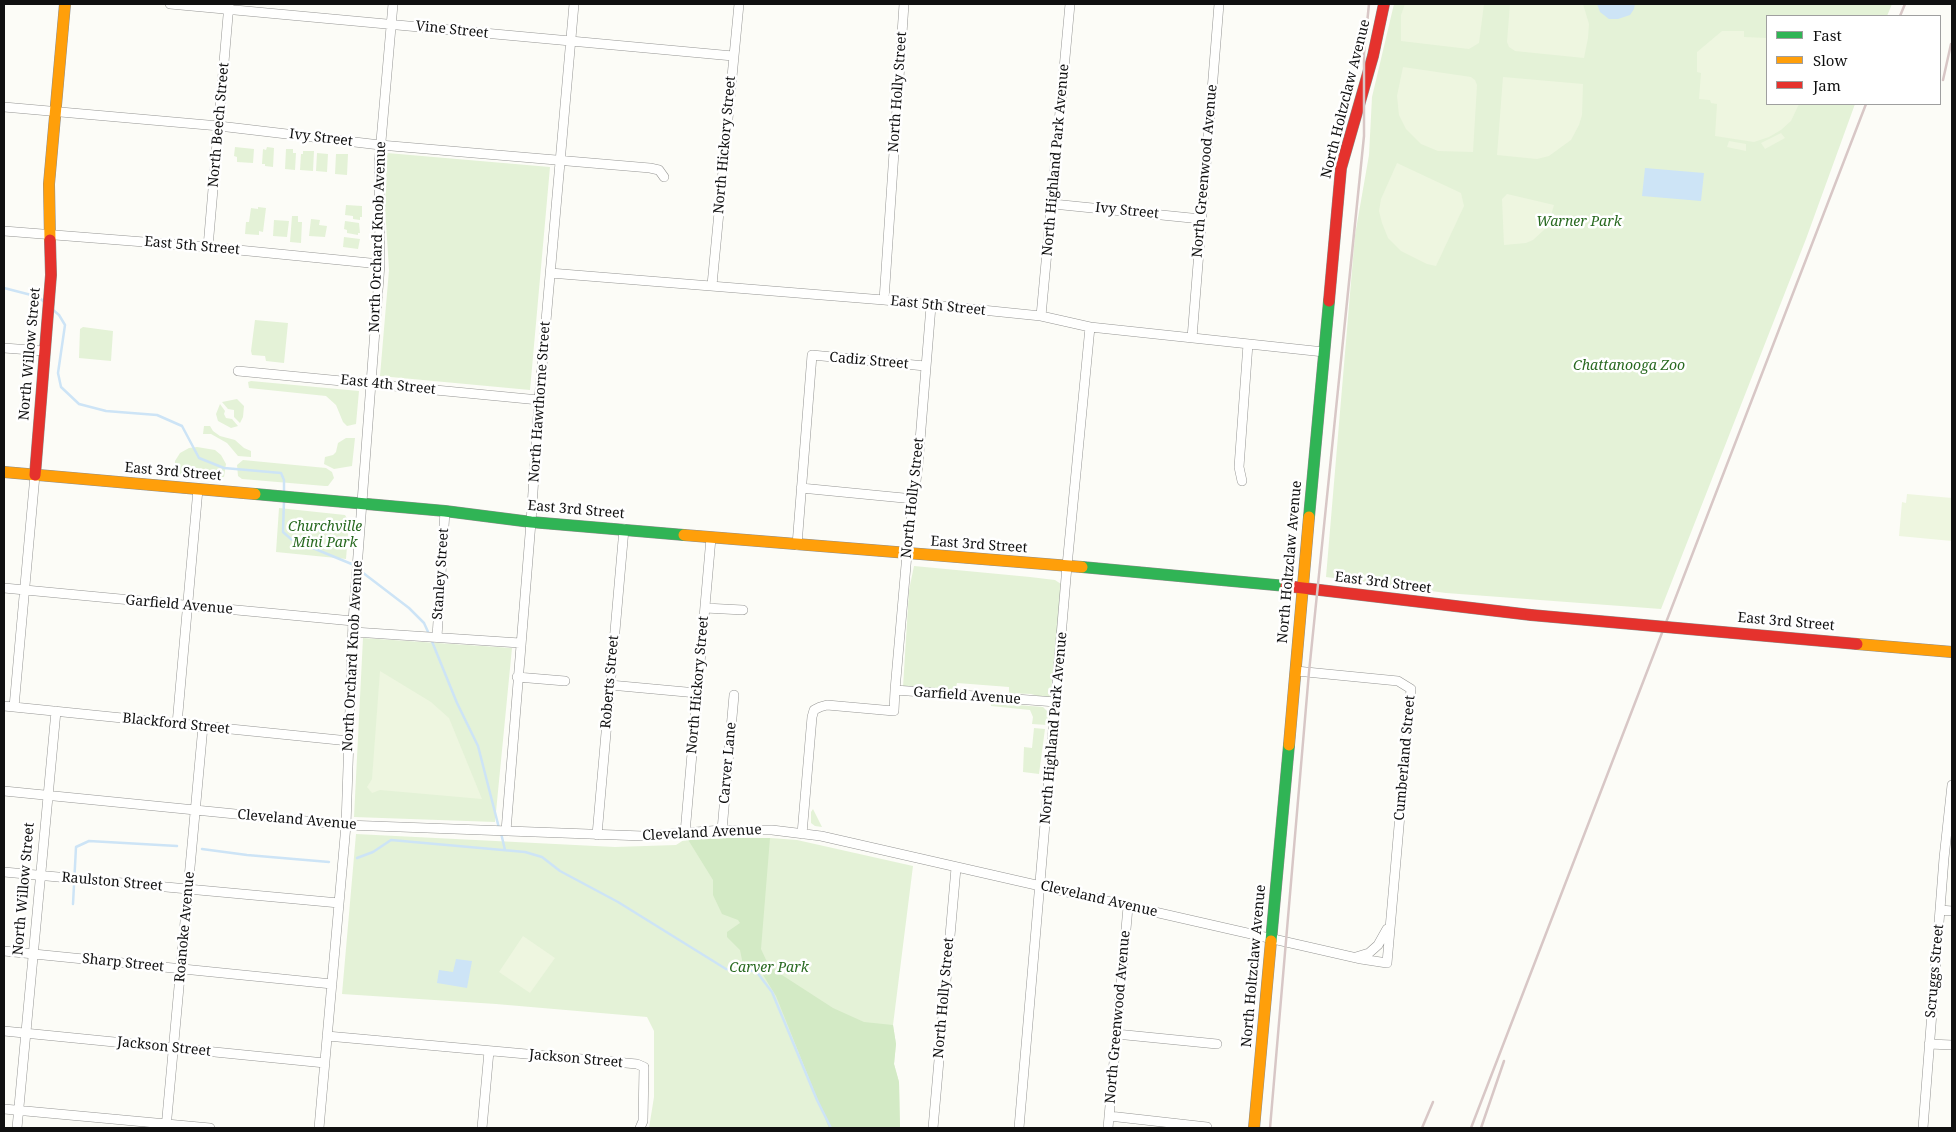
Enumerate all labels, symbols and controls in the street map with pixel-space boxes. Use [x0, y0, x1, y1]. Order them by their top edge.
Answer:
legend [1766, 15, 1941, 105]
street label: Vine Street [415, 18, 489, 42]
street label: North Holtzclaw Avenue [1318, 18, 1374, 180]
text: Fast [1813, 25, 1842, 45]
street label: North Holly Street [885, 31, 911, 153]
text: Slow [1813, 50, 1847, 70]
street label: North Beech Street [205, 62, 233, 188]
street label: North Highland Park Avenue [1039, 63, 1073, 257]
street label: North Hickory Street [711, 75, 739, 215]
text: Jam [1813, 75, 1841, 95]
street label: North Greenwood Avenue [1189, 84, 1221, 258]
street label: Ivy Street [288, 126, 354, 150]
street label: North Orchard Knob Avenue [366, 141, 390, 333]
street label: Ivy Street [1094, 199, 1160, 223]
park label: Warner Park [1536, 214, 1622, 230]
street label: East 5th Street [144, 233, 240, 259]
street label: North Willow Street [16, 287, 44, 421]
street label: East 5th Street [889, 293, 987, 319]
street label: North Hawthorne Street [526, 321, 554, 483]
street label: Cadiz Street [829, 349, 909, 373]
park label: Chattanooga Zoo [1573, 358, 1685, 374]
street label: East 4th Street [339, 372, 437, 398]
street label: North Holly Street [898, 437, 928, 559]
street label: East 3rd Street [124, 459, 222, 485]
street label: North Holtzclaw Avenue [1275, 480, 1305, 644]
street label: East 3rd Street [527, 497, 625, 523]
park label: Churchville Mini Park [288, 519, 362, 552]
street label: Stanley Street [429, 528, 453, 620]
street label: East 3rd Street [930, 533, 1028, 557]
street label: North Orchard Knob Avenue [340, 560, 366, 752]
street label: East 3rd Street [1334, 569, 1432, 597]
street label: Garfield Avenue [125, 592, 233, 618]
street label: East 3rd Street [1737, 609, 1835, 635]
street label: North Hickory Street [684, 615, 712, 755]
street label: North Highland Park Avenue [1037, 631, 1071, 825]
street label: Roberts Street [598, 635, 622, 729]
street label: Garfield Avenue [913, 684, 1021, 708]
street label: Cumberland Street [1391, 695, 1419, 821]
street label: Blackford Street [122, 710, 230, 738]
street label: Carver Lane [716, 721, 740, 805]
street label: Cleveland Avenue [237, 806, 357, 834]
street label: Cleveland Avenue [642, 821, 762, 845]
street label: North Willow Street [10, 822, 38, 956]
street label: Raulston Street [61, 869, 163, 895]
street label: Roanoke Avenue [172, 871, 198, 983]
street label: Cleveland Avenue [1039, 877, 1159, 921]
street label: North Holtzclaw Avenue [1239, 884, 1269, 1048]
street label: Scruggs Street [1923, 923, 1947, 1019]
street label: North Greenwood Avenue [1102, 930, 1134, 1104]
street label: North Holly Street [930, 937, 958, 1059]
street label: Sharp Street [81, 950, 165, 976]
park label: Carver Park [729, 960, 809, 976]
street label: Jackson Street [116, 1034, 212, 1060]
street label: Jackson Street [528, 1047, 624, 1071]

